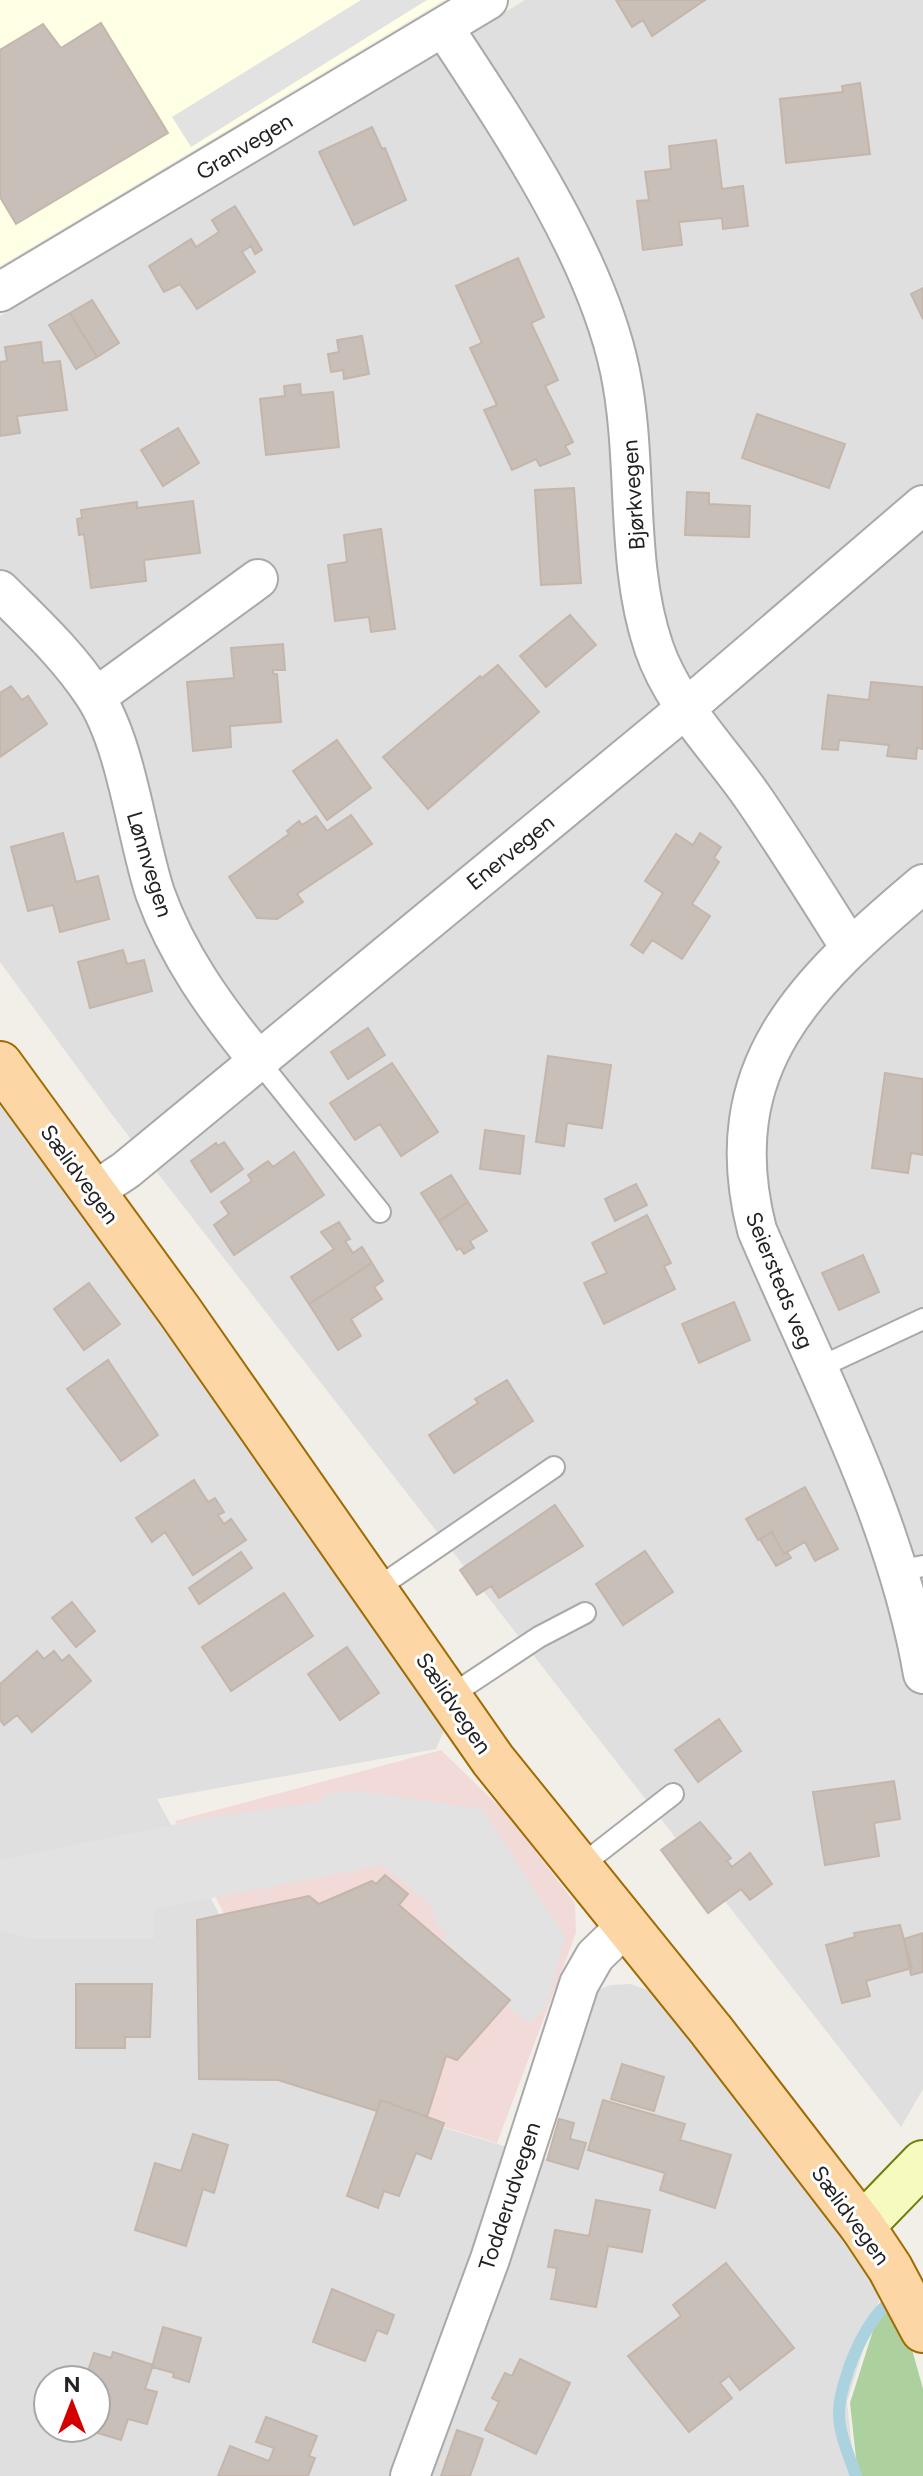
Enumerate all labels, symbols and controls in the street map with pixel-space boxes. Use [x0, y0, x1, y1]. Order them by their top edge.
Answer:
street label: Granvegen [191, 107, 297, 186]
street label: Bjørkvegen [616, 439, 651, 551]
street label: Lønnvegen [121, 808, 178, 920]
street label: Enervegen [461, 809, 560, 896]
street label: Sælidvegen [35, 1119, 125, 1229]
street label: Seiersteds veg [740, 1208, 819, 1353]
street label: Sælidvegen [410, 1648, 497, 1759]
street label: Todderudvegen [473, 2119, 546, 2274]
street label: Sælidvegen [806, 2160, 896, 2270]
north arrow [32, 2364, 112, 2444]
text: N [63, 2371, 81, 2398]

